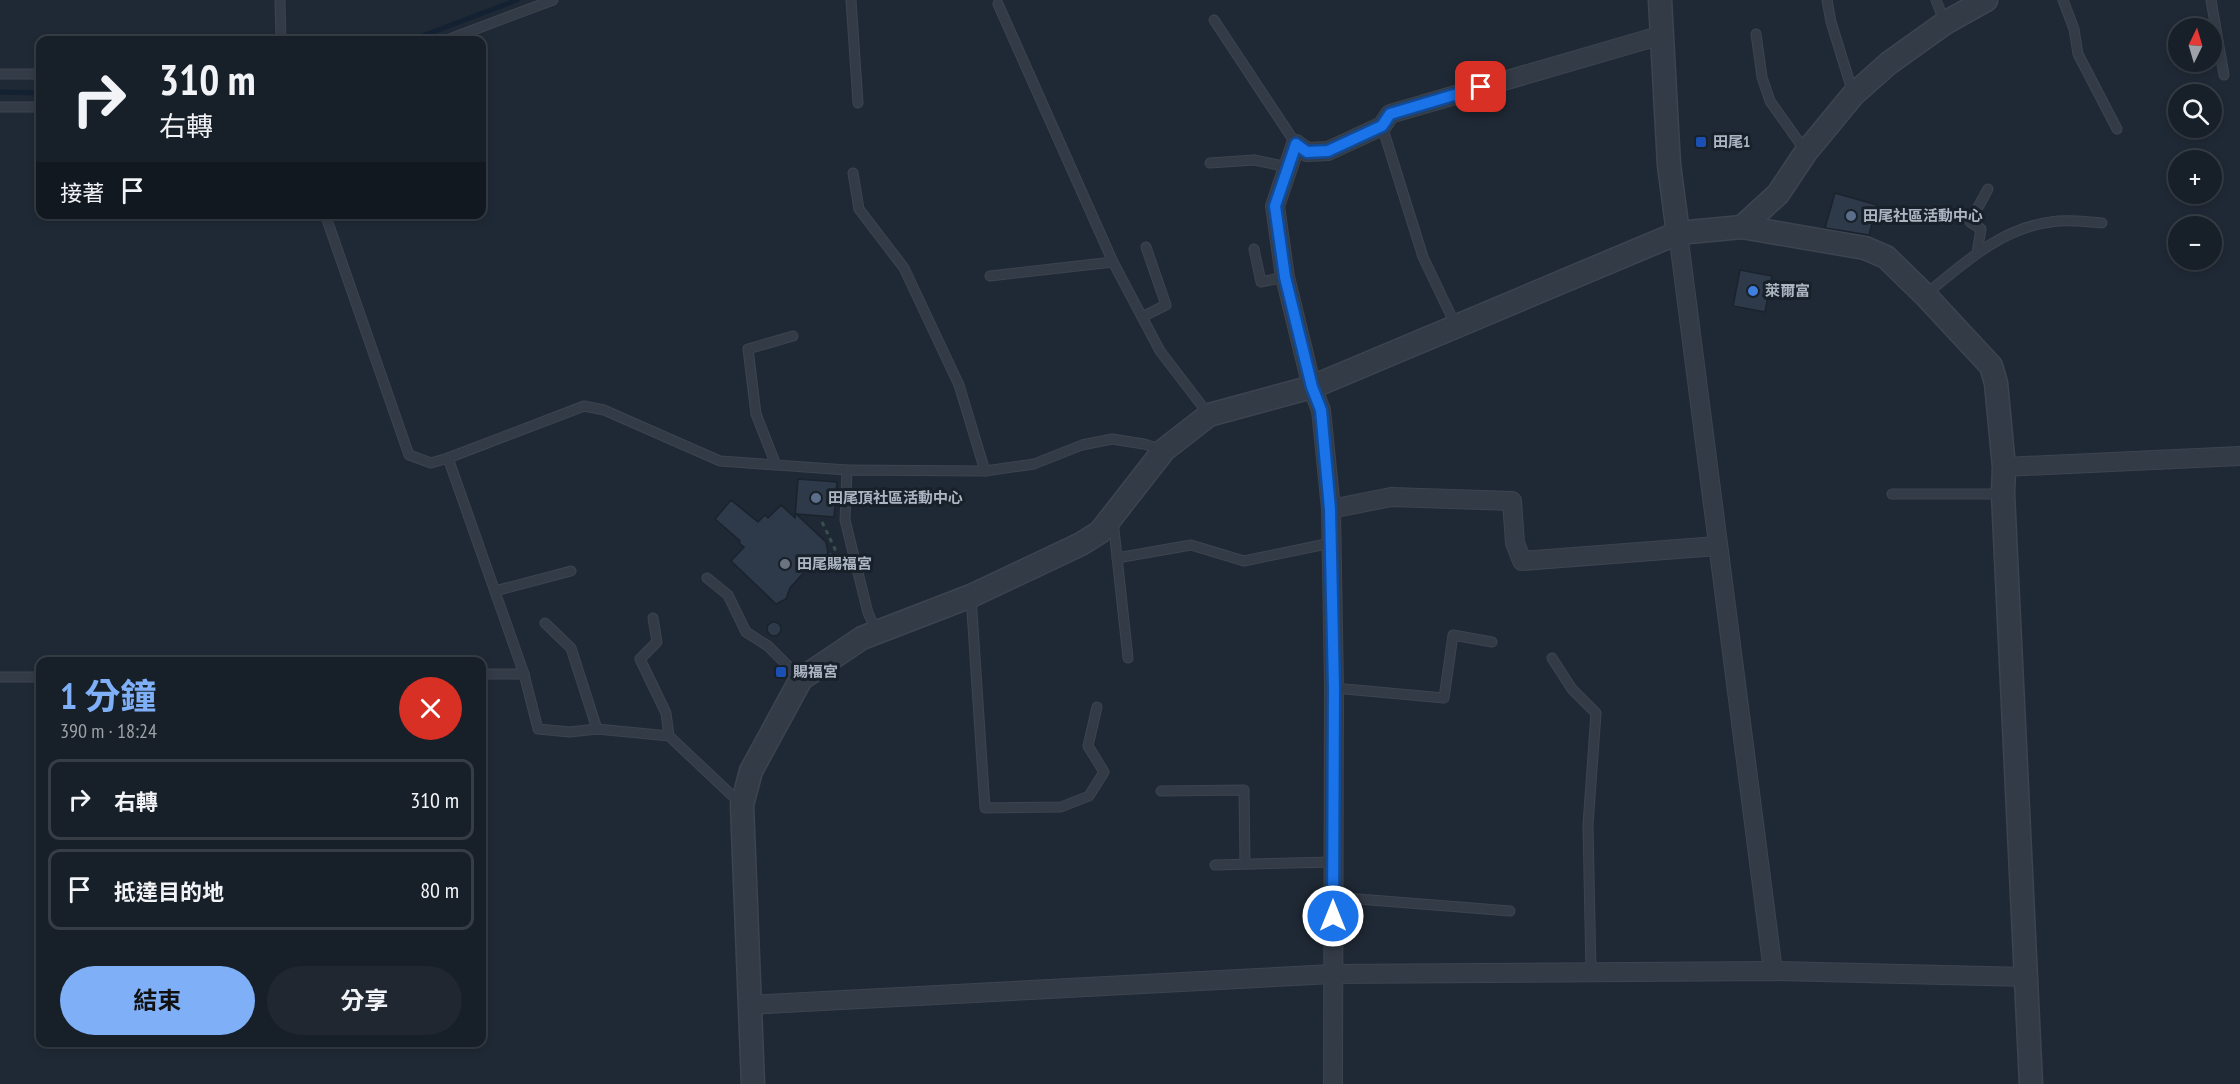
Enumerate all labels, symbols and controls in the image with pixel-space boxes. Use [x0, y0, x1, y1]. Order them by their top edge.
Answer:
north arrow [2168, 18, 2222, 72]
map controls [2168, 18, 2222, 270]
text: 310 m [159, 52, 256, 107]
icon: right [60, 60, 138, 138]
pin [1455, 61, 1506, 112]
icon: arrive [1464, 70, 1497, 103]
button: search [2168, 84, 2222, 138]
text: 右轉 [159, 109, 213, 143]
place label: 田尾1 [1713, 132, 1750, 151]
marker: 田尾1 [1694, 135, 1708, 149]
button: + [2168, 150, 2222, 204]
icon: arrive [116, 174, 149, 207]
text: 接著 [60, 179, 104, 207]
place label: 田尾社區活動中心 [1863, 206, 1983, 225]
marker: 田尾社區活動中心 [1844, 209, 1858, 223]
button: − [2168, 216, 2222, 270]
place label: 萊爾富 [1765, 281, 1810, 300]
marker: 萊爾富 [1746, 284, 1760, 298]
place label: 田尾頂社區活動中心 [828, 488, 963, 507]
marker: 田尾頂社區活動中心 [809, 491, 823, 505]
place label: 田尾賜福宮 [797, 554, 872, 573]
marker: 田尾賜福宮 [778, 557, 792, 571]
place label: 賜福宮 [793, 662, 838, 681]
marker: 賜福宮 [774, 665, 788, 679]
text: 1 分鐘 [60, 672, 157, 719]
button: close [399, 677, 462, 740]
text: 390 m · 18:24 [60, 718, 157, 744]
icon: right [63, 783, 96, 816]
text: 310 m [410, 786, 459, 814]
text: 右轉 [114, 788, 158, 816]
icon: arrive [63, 873, 96, 906]
text: 80 m [420, 876, 459, 904]
text: 抵達目的地 [114, 878, 224, 906]
position arrow [1301, 884, 1365, 948]
button: 結束 [60, 966, 255, 1035]
button: 分享 [267, 966, 462, 1035]

